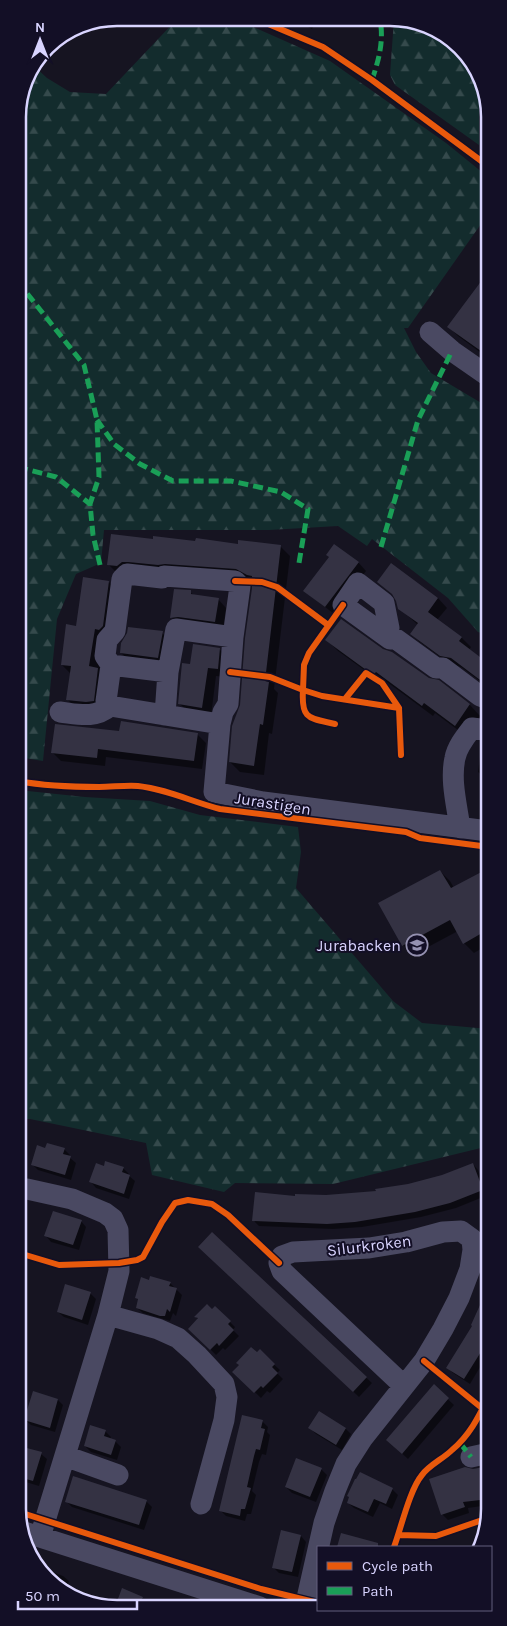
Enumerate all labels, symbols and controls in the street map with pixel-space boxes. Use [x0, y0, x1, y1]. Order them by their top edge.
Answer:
north arrow [15, 15, 65, 65]
text: N [35, 19, 45, 36]
street label: Jurastigen [233, 788, 312, 819]
school or university icon: Jurabacken [405, 933, 429, 957]
place label: Jurabacken [317, 936, 401, 955]
street label: Silurkroken [326, 1231, 412, 1260]
legend [317, 1546, 492, 1611]
text: Cycle path [362, 1557, 433, 1575]
scale bar [18, 1578, 136, 1610]
text: Path [362, 1582, 393, 1600]
text: 50 m [25, 1587, 60, 1605]

